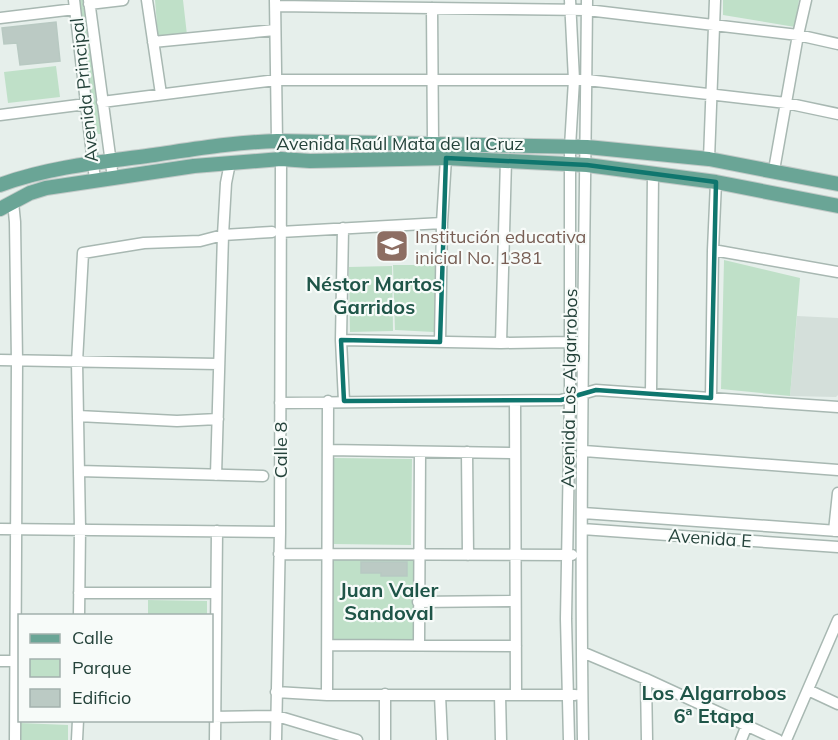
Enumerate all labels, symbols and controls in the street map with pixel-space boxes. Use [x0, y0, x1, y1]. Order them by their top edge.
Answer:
street label: Avenida Principal [65, 17, 103, 163]
street label: Avenida Raúl Mata de la Cruz [276, 132, 524, 155]
place label: Institución educativa inicial No. 1381 [415, 225, 586, 269]
school or university icon: Institución educativa inicial No. 1381 [374, 228, 410, 264]
district label: Néstor Martos Garridos [306, 271, 442, 319]
street label: Avenida Los Algarrobos [556, 288, 582, 488]
street label: Calle 8 [269, 422, 292, 478]
street label: Avenida E [667, 524, 753, 552]
district label: Juan Valer Sandoval [340, 577, 439, 625]
legend [18, 614, 213, 722]
text: Calle [72, 626, 113, 649]
text: Parque [72, 656, 131, 679]
district label: Los Algarrobos 6ª Etapa [641, 680, 787, 728]
text: Edificio [72, 686, 131, 709]

